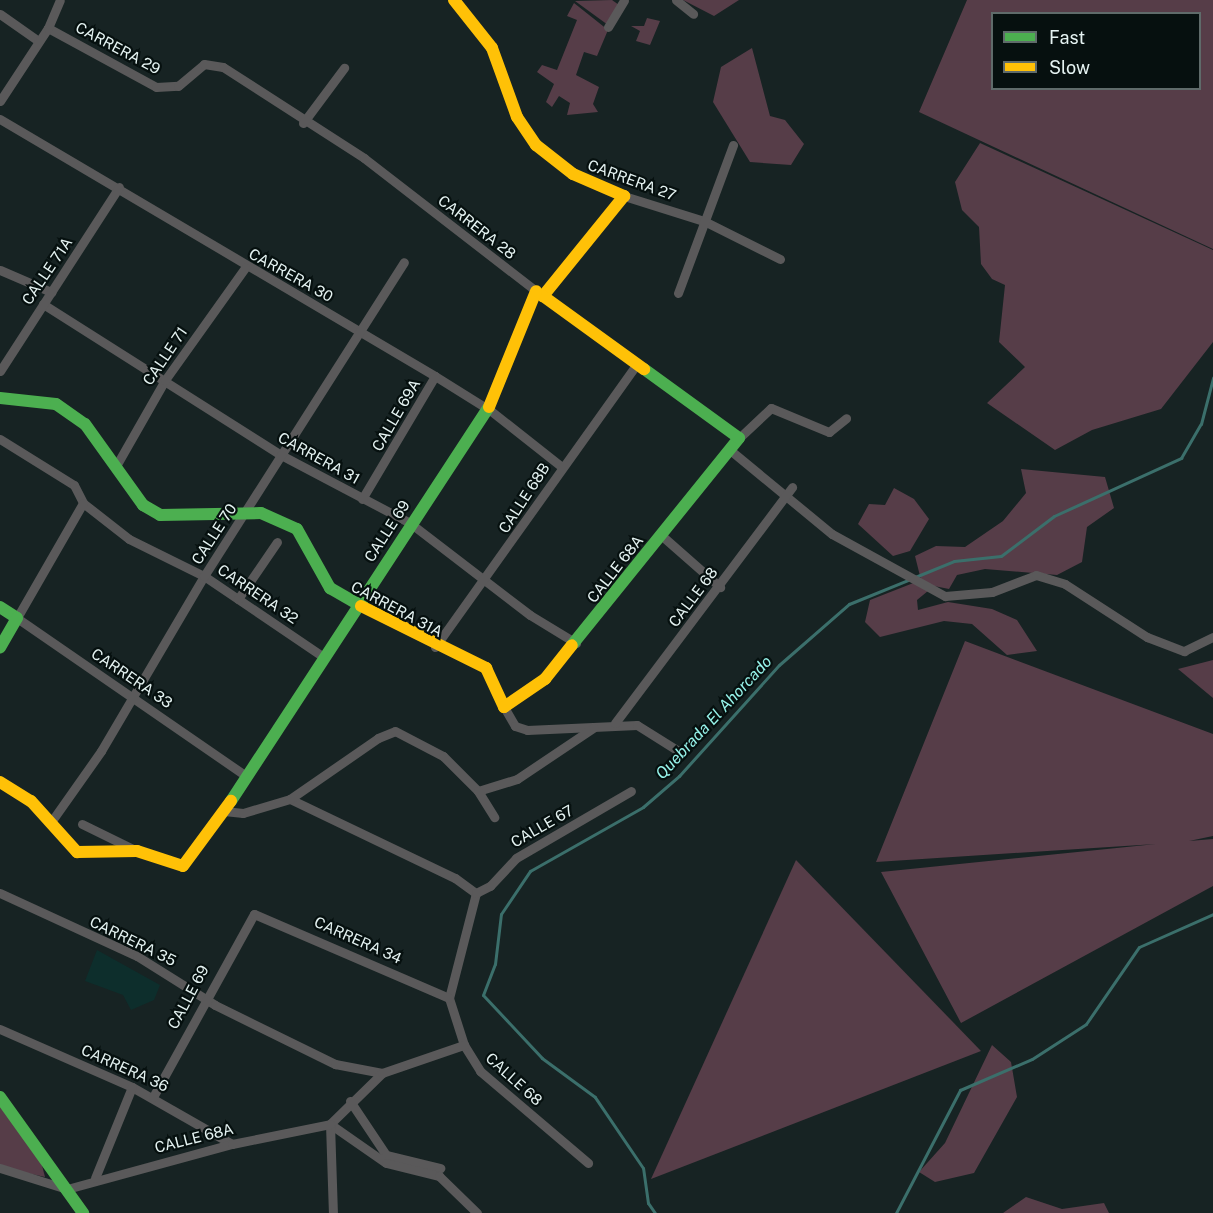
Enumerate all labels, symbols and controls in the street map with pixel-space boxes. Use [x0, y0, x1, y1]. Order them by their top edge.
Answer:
legend [991, 12, 1201, 90]
street label: CARRERA 29 [73, 18, 163, 78]
text: Fast [1049, 27, 1085, 48]
text: Slow [1049, 57, 1090, 78]
street label: CARRERA 27 [585, 156, 679, 204]
street label: CARRERA 28 [435, 191, 519, 263]
street label: CALLE 71A [18, 234, 76, 308]
street label: CARRERA 30 [246, 244, 336, 306]
street label: CALLE 71 [139, 323, 191, 389]
street label: CALLE 69A [368, 376, 424, 454]
street label: CARRERA 31 [275, 428, 363, 488]
street label: CALLE 68B [495, 460, 553, 536]
street label: CALLE 69 [360, 497, 414, 565]
street label: CALLE 70 [188, 500, 240, 568]
street label: CALLE 68A [583, 532, 647, 606]
street label: CARRERA 32 [214, 560, 302, 628]
street label: CALLE 68 [665, 564, 721, 630]
street label: CARRERA 31A [348, 577, 446, 641]
street label: CARRERA 33 [88, 644, 176, 712]
water label: Quebrada El Ahorcado [652, 652, 776, 784]
street label: CALLE 67 [508, 801, 576, 851]
street label: CARRERA 35 [87, 912, 179, 970]
street label: CARRERA 34 [311, 913, 405, 967]
street label: CALLE 69 [164, 962, 212, 1032]
street label: CARRERA 36 [79, 1041, 171, 1095]
street label: CALLE 68 [482, 1049, 546, 1109]
street label: CALLE 68A [153, 1120, 235, 1156]

